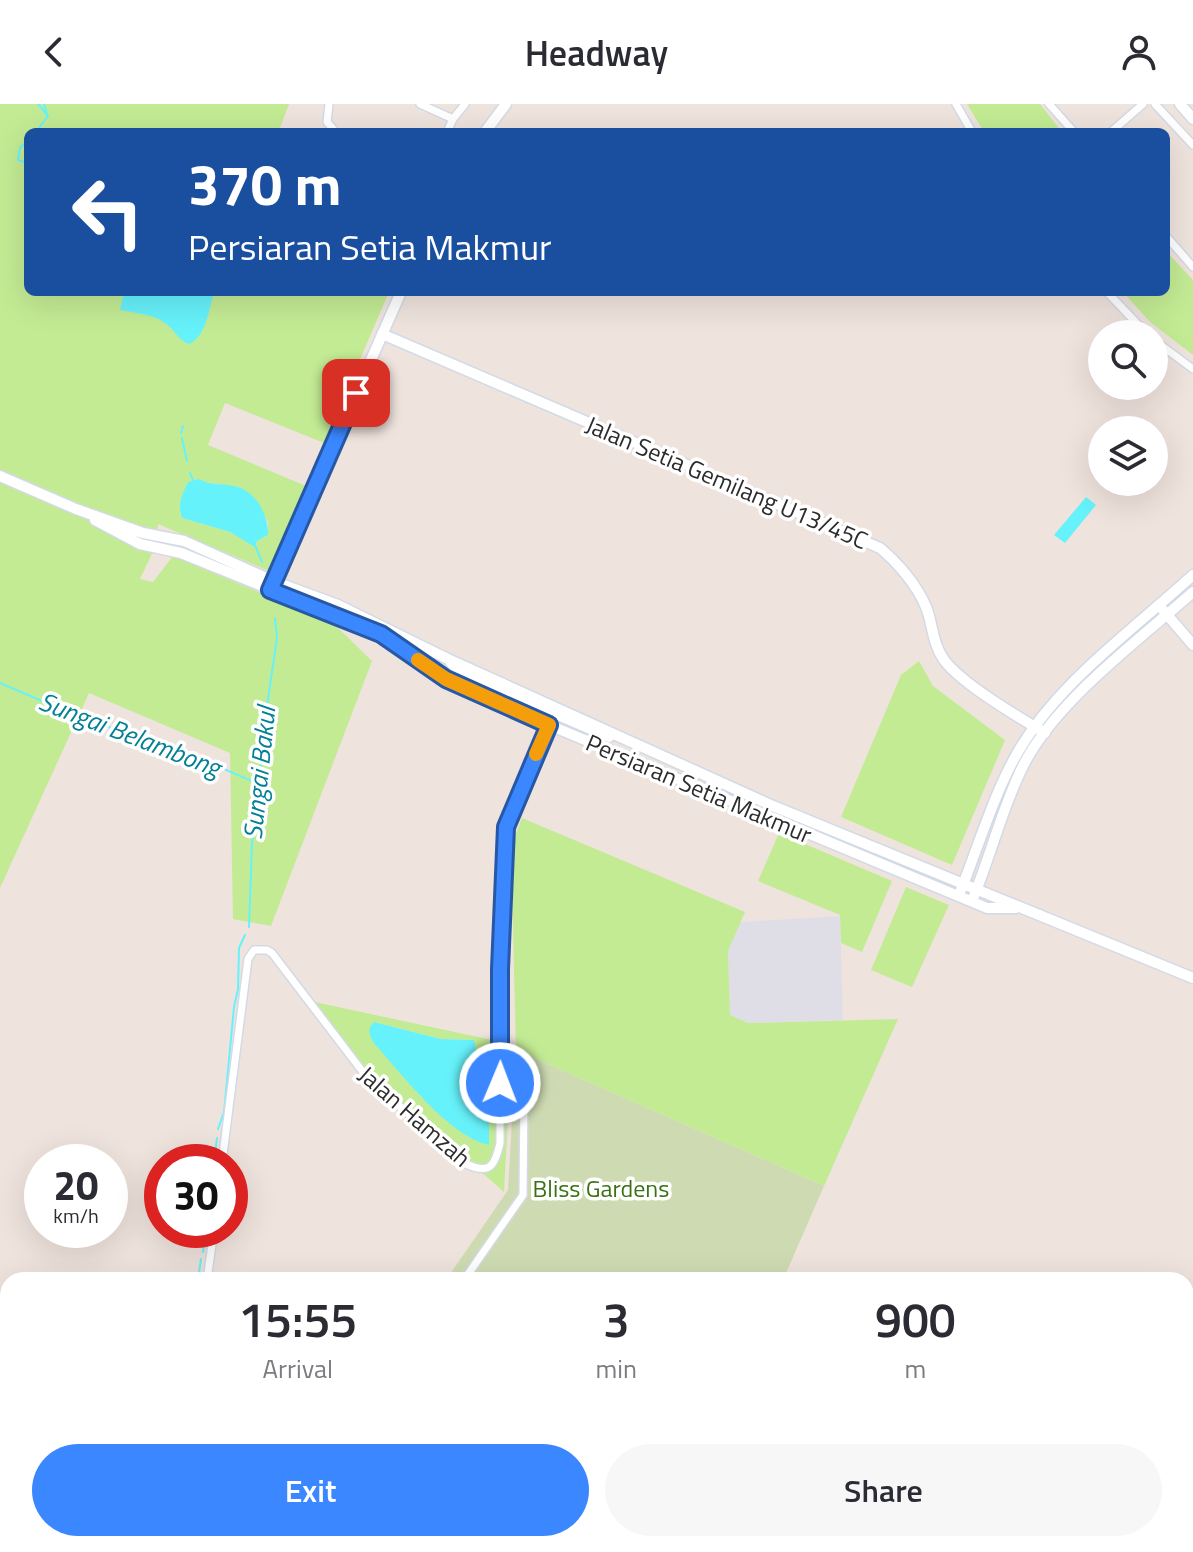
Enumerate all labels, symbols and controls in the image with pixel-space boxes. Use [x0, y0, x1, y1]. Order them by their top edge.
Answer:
text: Headway [525, 25, 668, 80]
icon: back [32, 30, 76, 74]
icon: person [1117, 30, 1161, 74]
text: 370 m [188, 142, 341, 227]
icon: left [56, 160, 160, 264]
text: Persiaran Setia Makmur [188, 219, 552, 274]
map controls [1088, 320, 1168, 496]
button: search [1088, 320, 1168, 400]
pin [322, 359, 390, 427]
icon: arrive [334, 371, 378, 415]
street label: Jalan Setia Gemilang U13/45C [580, 406, 874, 558]
button: layers [1088, 416, 1168, 496]
water label: Sungai Belambong [33, 681, 229, 788]
water label: Sungai Bakul [233, 701, 286, 841]
street label: Persiaran Setia Makmur [580, 724, 818, 852]
position arrow [458, 1041, 542, 1125]
street label: Jalan Hamzah [351, 1057, 479, 1175]
speed limit sign: 30 [144, 1144, 248, 1248]
text: 20 [54, 1155, 98, 1216]
park label: Bliss Gardens [533, 1170, 669, 1206]
text: km/h [53, 1200, 99, 1231]
text: 15:55 [238, 1283, 357, 1356]
text: 3 [603, 1283, 630, 1356]
text: 900 [875, 1283, 956, 1356]
text: Arrival [262, 1349, 333, 1388]
text: min [595, 1349, 637, 1388]
text: m [905, 1349, 926, 1388]
button: Exit [32, 1444, 589, 1536]
button: Share [605, 1444, 1162, 1536]

